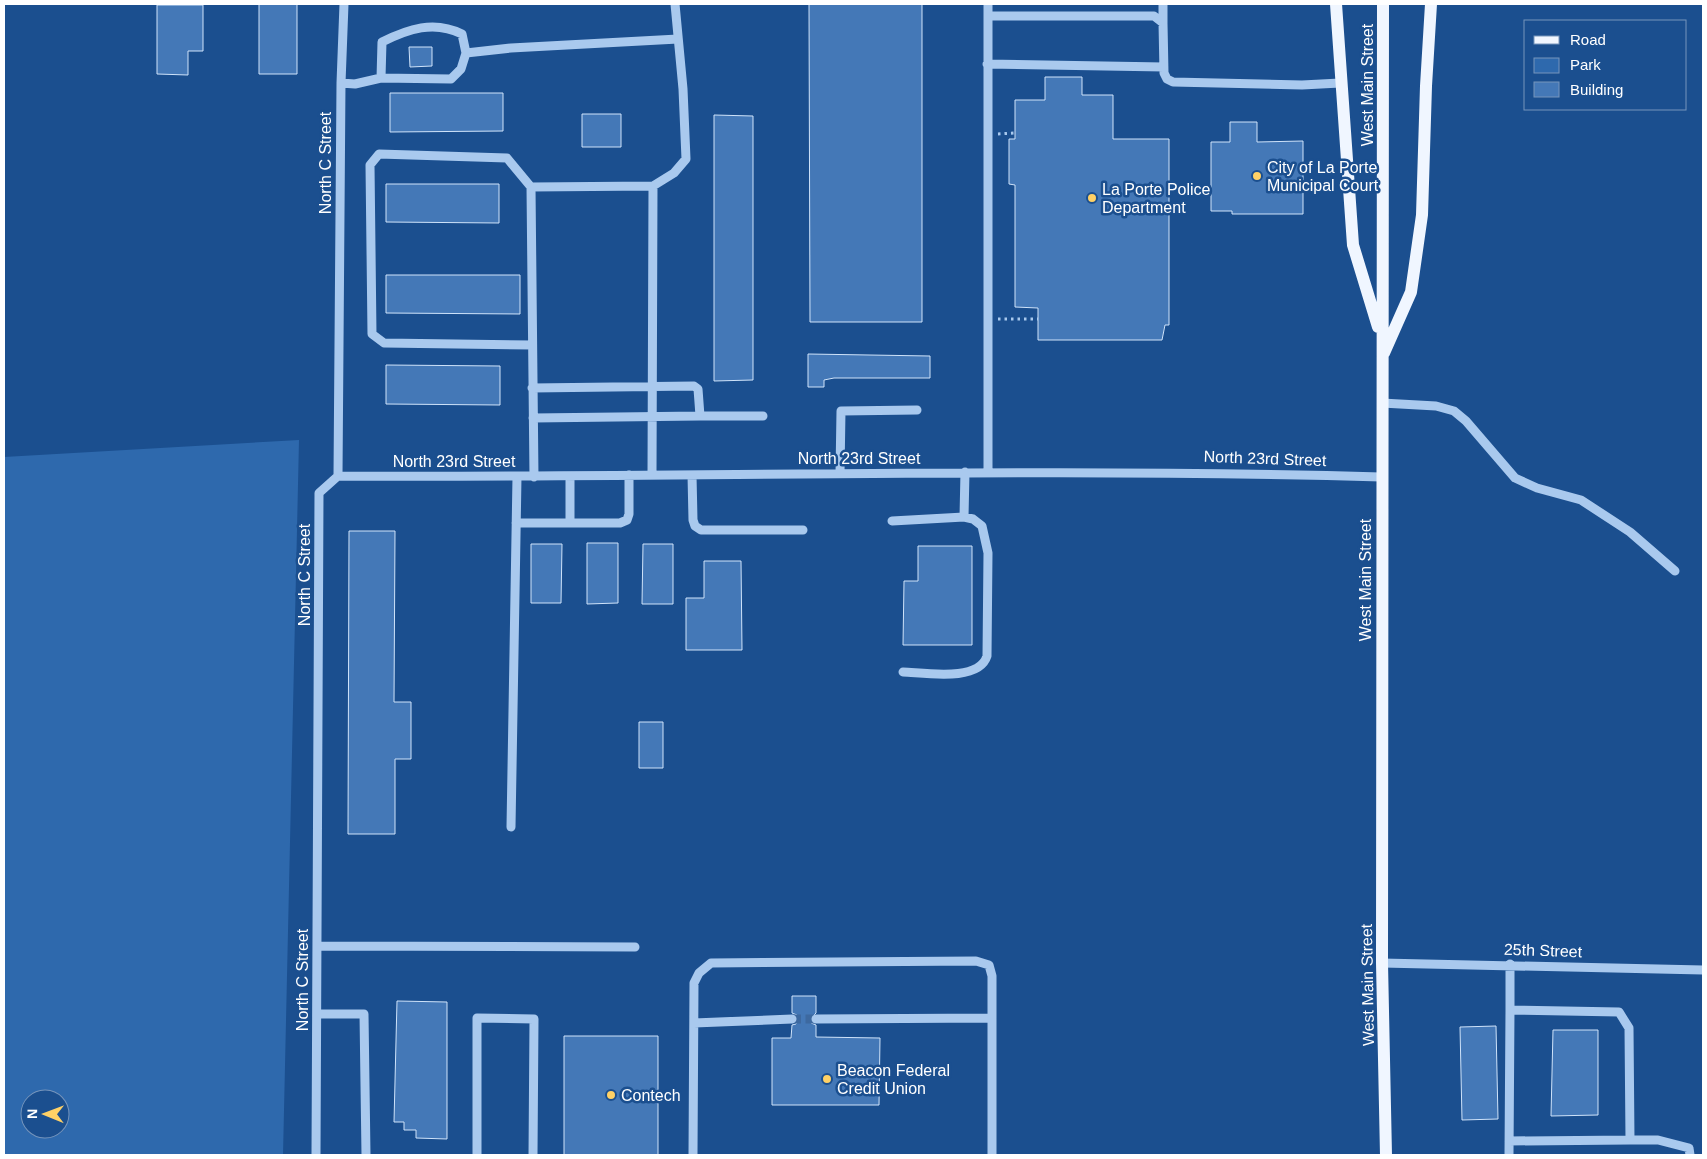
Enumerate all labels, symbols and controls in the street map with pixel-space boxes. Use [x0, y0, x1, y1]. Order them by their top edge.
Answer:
legend [1524, 20, 1687, 110]
street label: West Main Street [1359, 23, 1376, 146]
text: Road [1570, 31, 1606, 48]
text: Park [1570, 56, 1601, 73]
text: Building [1570, 81, 1623, 98]
street label: North C Street [317, 111, 334, 214]
place label: City of La Porte Municipal Court [1267, 159, 1379, 194]
marker: City of La Porte Municipal Court [1251, 170, 1263, 182]
place label: La Porte Police Department [1102, 181, 1211, 216]
marker: La Porte Police Department [1086, 192, 1098, 204]
street label: North 23rd Street [1203, 448, 1327, 469]
street label: North 23rd Street [798, 450, 921, 467]
street label: North 23rd Street [393, 453, 516, 470]
street label: West Main Street [1357, 518, 1374, 641]
street label: North C Street [296, 523, 313, 626]
street label: West Main Street [1358, 923, 1377, 1046]
street label: North C Street [294, 928, 311, 1031]
street label: 25th Street [1504, 941, 1583, 960]
place label: Beacon Federal Credit Union [837, 1062, 950, 1097]
marker: Beacon Federal Credit Union [821, 1073, 833, 1085]
place label: Contech [621, 1087, 681, 1104]
north arrow [20, 1089, 70, 1139]
marker: Contech [605, 1089, 617, 1101]
text: N [24, 1109, 40, 1119]

